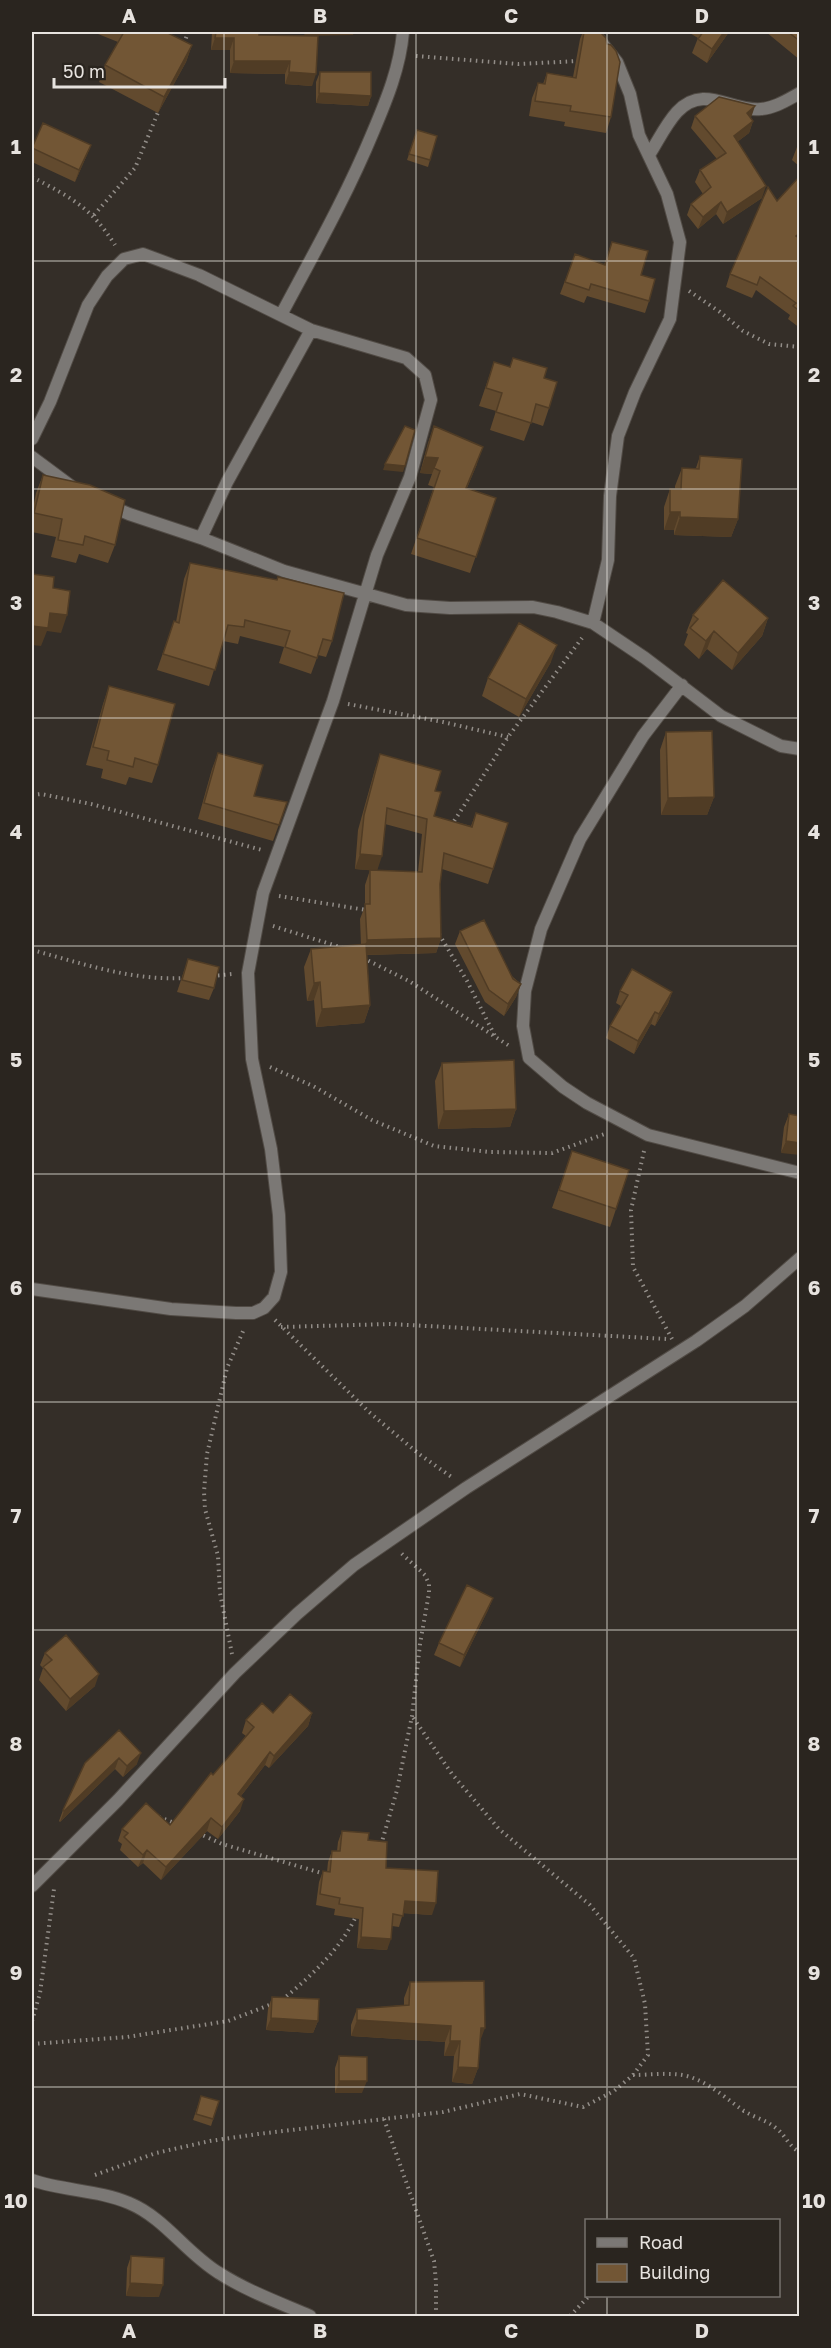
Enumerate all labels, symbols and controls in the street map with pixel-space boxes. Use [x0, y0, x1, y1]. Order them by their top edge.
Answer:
text: A [122, 3, 136, 27]
text: B [313, 3, 327, 27]
text: C [504, 3, 518, 27]
text: D [695, 3, 709, 27]
scale bar [54, 51, 225, 89]
text: 50 m [63, 60, 105, 82]
text: 1 [11, 134, 21, 158]
text: 1 [809, 134, 819, 158]
text: 2 [10, 362, 22, 386]
text: 2 [808, 362, 820, 386]
text: 3 [10, 590, 22, 614]
text: 3 [808, 590, 820, 614]
text: 4 [10, 819, 22, 843]
text: 4 [808, 819, 820, 843]
text: 5 [10, 1047, 22, 1071]
text: 5 [808, 1047, 820, 1071]
text: 6 [10, 1275, 22, 1299]
text: 6 [808, 1275, 820, 1299]
text: 7 [11, 1503, 22, 1527]
text: 7 [809, 1503, 820, 1527]
text: 8 [10, 1731, 22, 1755]
text: 8 [808, 1731, 820, 1755]
text: 9 [10, 1960, 22, 1984]
text: 9 [808, 1960, 820, 1984]
text: 10 [4, 2188, 28, 2212]
text: 10 [802, 2188, 826, 2212]
legend [585, 2219, 780, 2297]
text: Road [639, 2231, 683, 2253]
text: Building [639, 2261, 710, 2283]
text: A [122, 2318, 136, 2342]
text: B [313, 2318, 327, 2342]
text: C [504, 2318, 518, 2342]
text: D [695, 2318, 709, 2342]

